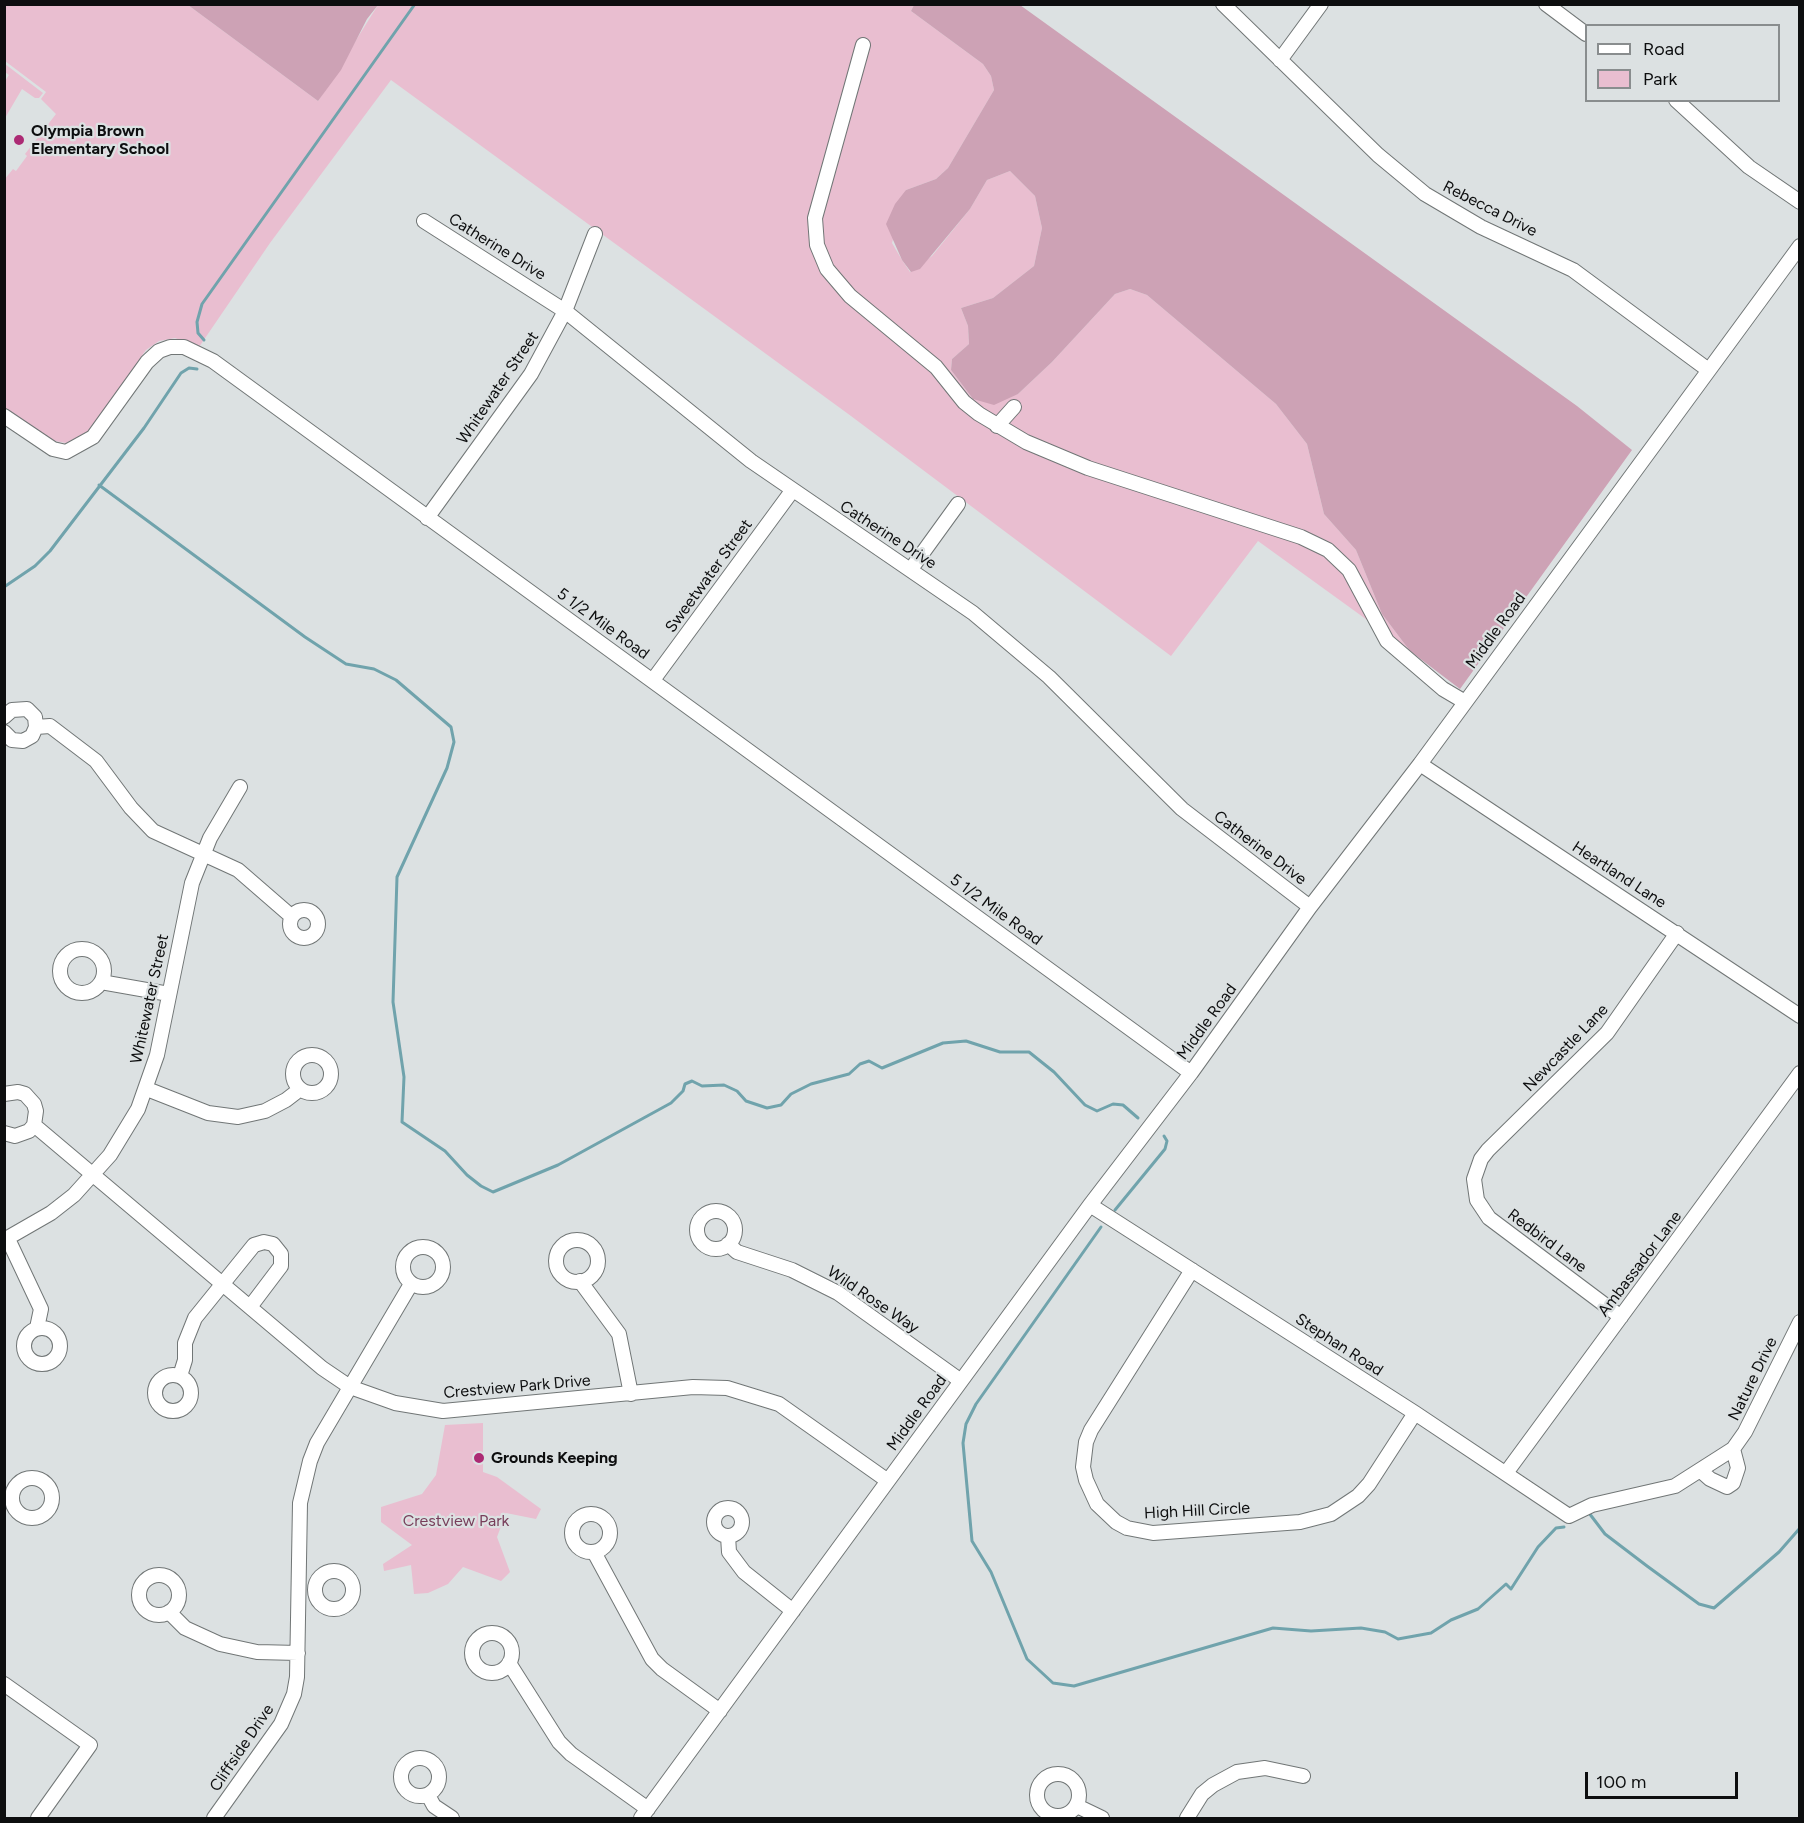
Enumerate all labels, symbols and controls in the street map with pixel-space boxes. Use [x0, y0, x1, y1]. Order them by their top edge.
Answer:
legend [1585, 24, 1780, 102]
text: Road [1643, 38, 1684, 60]
text: Park [1643, 68, 1677, 90]
place label: Olympia Brown Elementary School [31, 121, 169, 159]
marker: Olympia Brown Elementary School [12, 133, 26, 147]
street label: Rebecca Drive [1440, 177, 1540, 241]
street label: Catherine Drive [445, 209, 549, 285]
street label: Whitewater Street [453, 328, 543, 448]
street label: Catherine Drive [836, 497, 940, 573]
street label: Sweetwater Street [662, 516, 756, 636]
street label: 5 1/2 Mile Road [553, 584, 653, 664]
street label: Middle Road [1462, 589, 1530, 673]
street label: Catherine Drive [1210, 807, 1310, 889]
street label: Heartland Lane [1568, 837, 1670, 913]
street label: 5 1/2 Mile Road [946, 870, 1046, 950]
street label: Whitewater Street [127, 932, 173, 1066]
street label: Middle Road [1173, 980, 1241, 1064]
street label: Newcastle Lane [1520, 1000, 1612, 1096]
street label: Redbird Lane [1504, 1205, 1590, 1277]
street label: Ambassador Lane [1594, 1207, 1686, 1321]
street label: Wild Rose Way [823, 1262, 923, 1338]
street label: Stephan Road [1291, 1309, 1387, 1381]
street label: Nature Drive [1725, 1334, 1781, 1424]
street label: Crestview Park Drive [443, 1371, 591, 1403]
street label: Middle Road [883, 1371, 951, 1455]
place label: Grounds Keeping [491, 1448, 618, 1468]
marker: Grounds Keeping [472, 1451, 486, 1465]
street label: High Hill Circle [1143, 1499, 1251, 1523]
park label: Crestview Park [403, 1511, 509, 1531]
street label: Cliffside Drive [206, 1701, 278, 1795]
scale bar [1588, 1760, 1741, 1798]
text: 100 m [1596, 1771, 1646, 1793]

